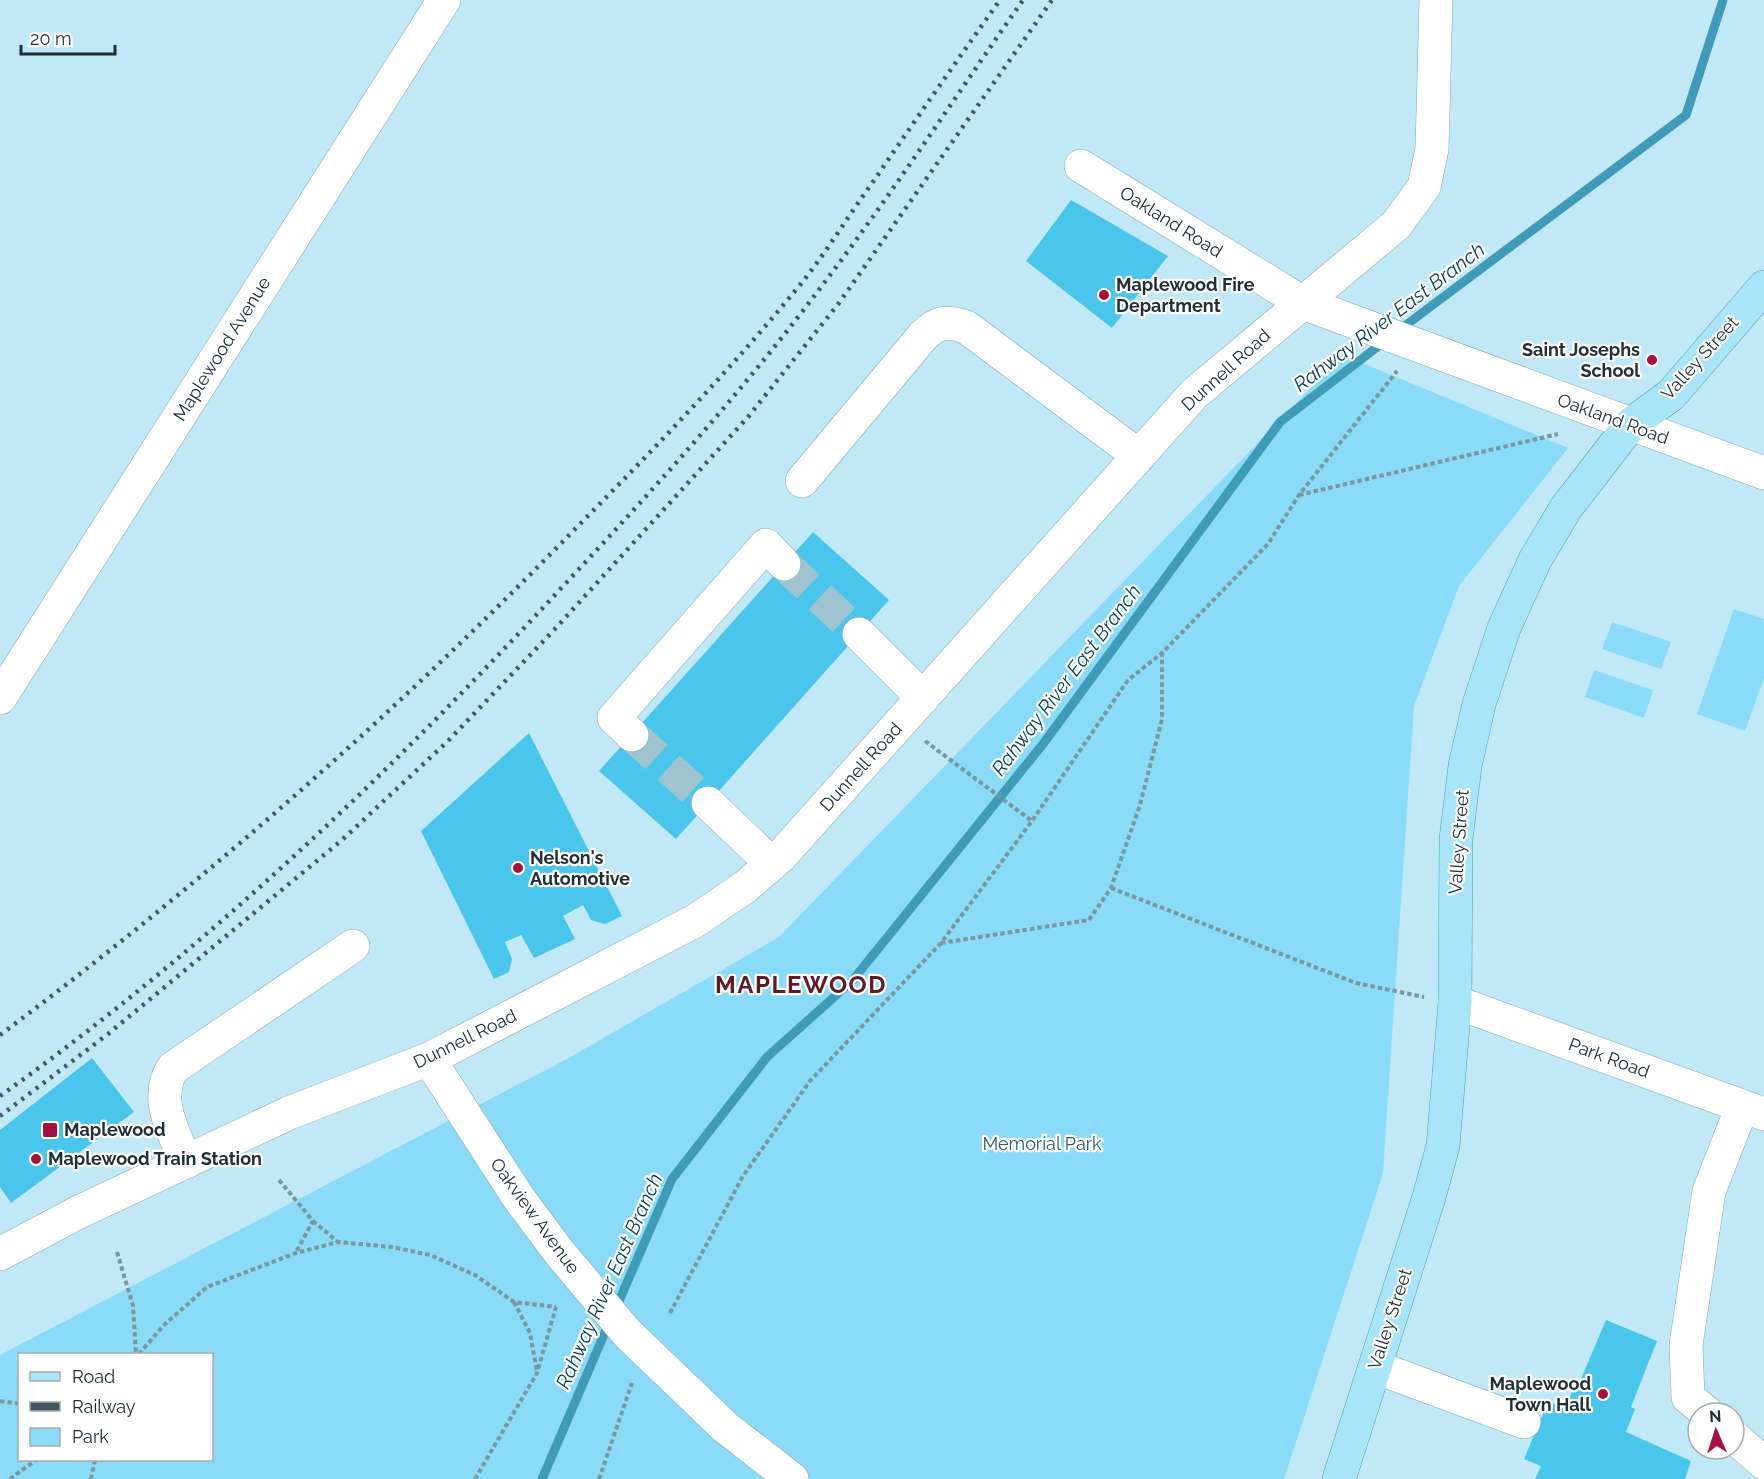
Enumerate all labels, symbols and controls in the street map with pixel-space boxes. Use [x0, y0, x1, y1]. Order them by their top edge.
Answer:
scale bar [21, 18, 116, 56]
text: 20 m [30, 28, 72, 49]
street label: Oakland Road [1116, 182, 1226, 261]
water label: Rahway River East Branch [1289, 237, 1489, 397]
street label: Maplewood Avenue [169, 272, 275, 425]
place label: Maplewood Fire Department [1116, 274, 1255, 316]
marker: Maplewood Fire Department [1097, 288, 1111, 302]
street label: Valley Street [1657, 312, 1743, 404]
street label: Dunnell Road [1177, 324, 1274, 415]
place label: Saint Josephs School [1522, 339, 1640, 381]
marker: Saint Josephs School [1645, 353, 1659, 367]
street label: Oakland Road [1555, 389, 1672, 448]
water label: Rahway River East Branch [986, 580, 1146, 780]
street label: Dunnell Road [815, 718, 906, 815]
street label: Valley Street [1444, 789, 1473, 895]
place label: Nelson's Automotive [530, 847, 630, 889]
marker: Nelson's Automotive [511, 861, 525, 875]
district label: MAPLEWOOD [715, 970, 887, 999]
street label: Dunnell Road [410, 1005, 520, 1073]
street label: Park Road [1566, 1033, 1652, 1082]
place label: Maplewood [64, 1119, 166, 1140]
marker: Maplewood [41, 1121, 59, 1139]
park label: Memorial Park [982, 1133, 1102, 1154]
place label: Maplewood Train Station [48, 1148, 262, 1169]
marker: Maplewood Train Station [29, 1152, 43, 1166]
street label: Oakview Avenue [486, 1154, 585, 1278]
water label: Rahway River East Branch [551, 1170, 667, 1392]
street label: Valley Street [1363, 1266, 1416, 1372]
legend [18, 1353, 213, 1461]
text: Road [72, 1366, 115, 1387]
place label: Maplewood Town Hall [1489, 1373, 1591, 1415]
marker: Maplewood Town Hall [1596, 1387, 1610, 1401]
text: Railway [72, 1396, 136, 1417]
north arrow [1686, 1401, 1746, 1461]
text: N [1709, 1407, 1722, 1426]
text: Park [72, 1426, 109, 1447]

